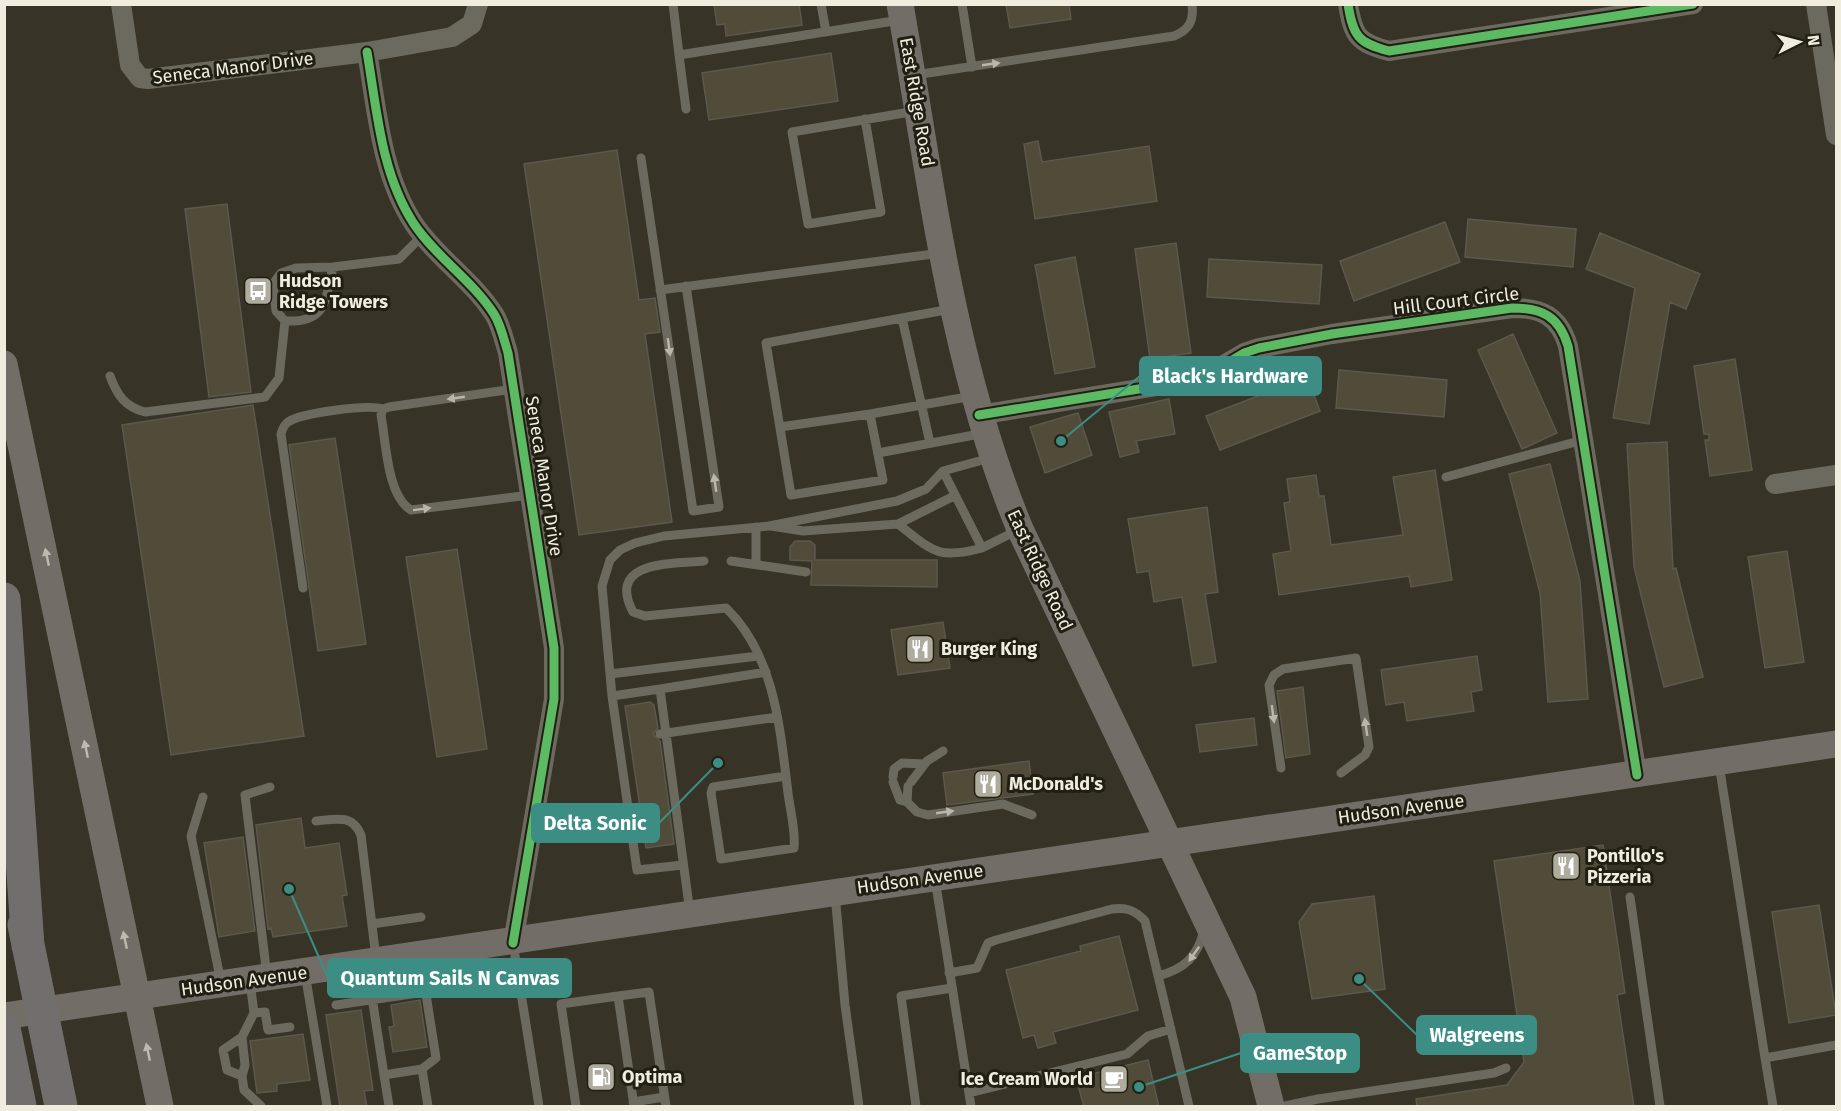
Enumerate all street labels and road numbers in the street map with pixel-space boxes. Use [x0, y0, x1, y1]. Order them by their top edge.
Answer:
street label: East Ridge Road [895, 36, 939, 168]
street label: Seneca Manor Drive [151, 47, 315, 89]
street label: Hill Court Circle [1392, 282, 1520, 320]
street label: Seneca Manor Drive [520, 394, 568, 558]
street label: East Ridge Road [1002, 506, 1078, 634]
street label: Hudson Avenue [1336, 789, 1466, 829]
street label: Hudson Avenue [855, 859, 985, 899]
street label: Hudson Avenue [179, 961, 309, 1001]

